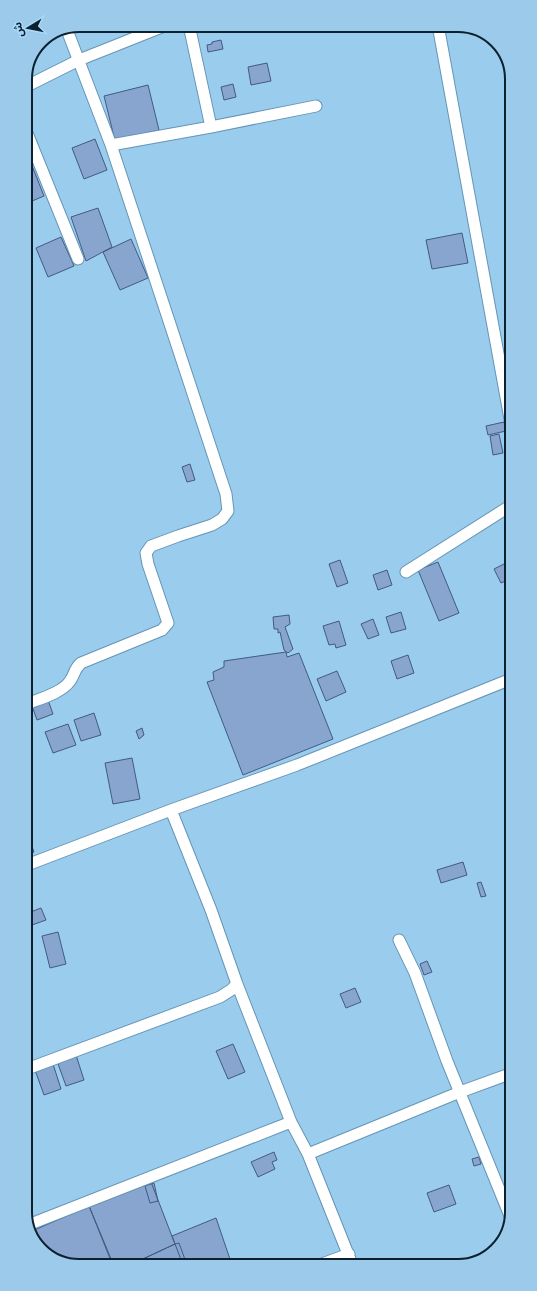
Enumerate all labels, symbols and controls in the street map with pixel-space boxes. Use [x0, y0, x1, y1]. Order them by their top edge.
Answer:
north arrow [8, 8, 48, 48]
text: ش [10, 21, 26, 38]

